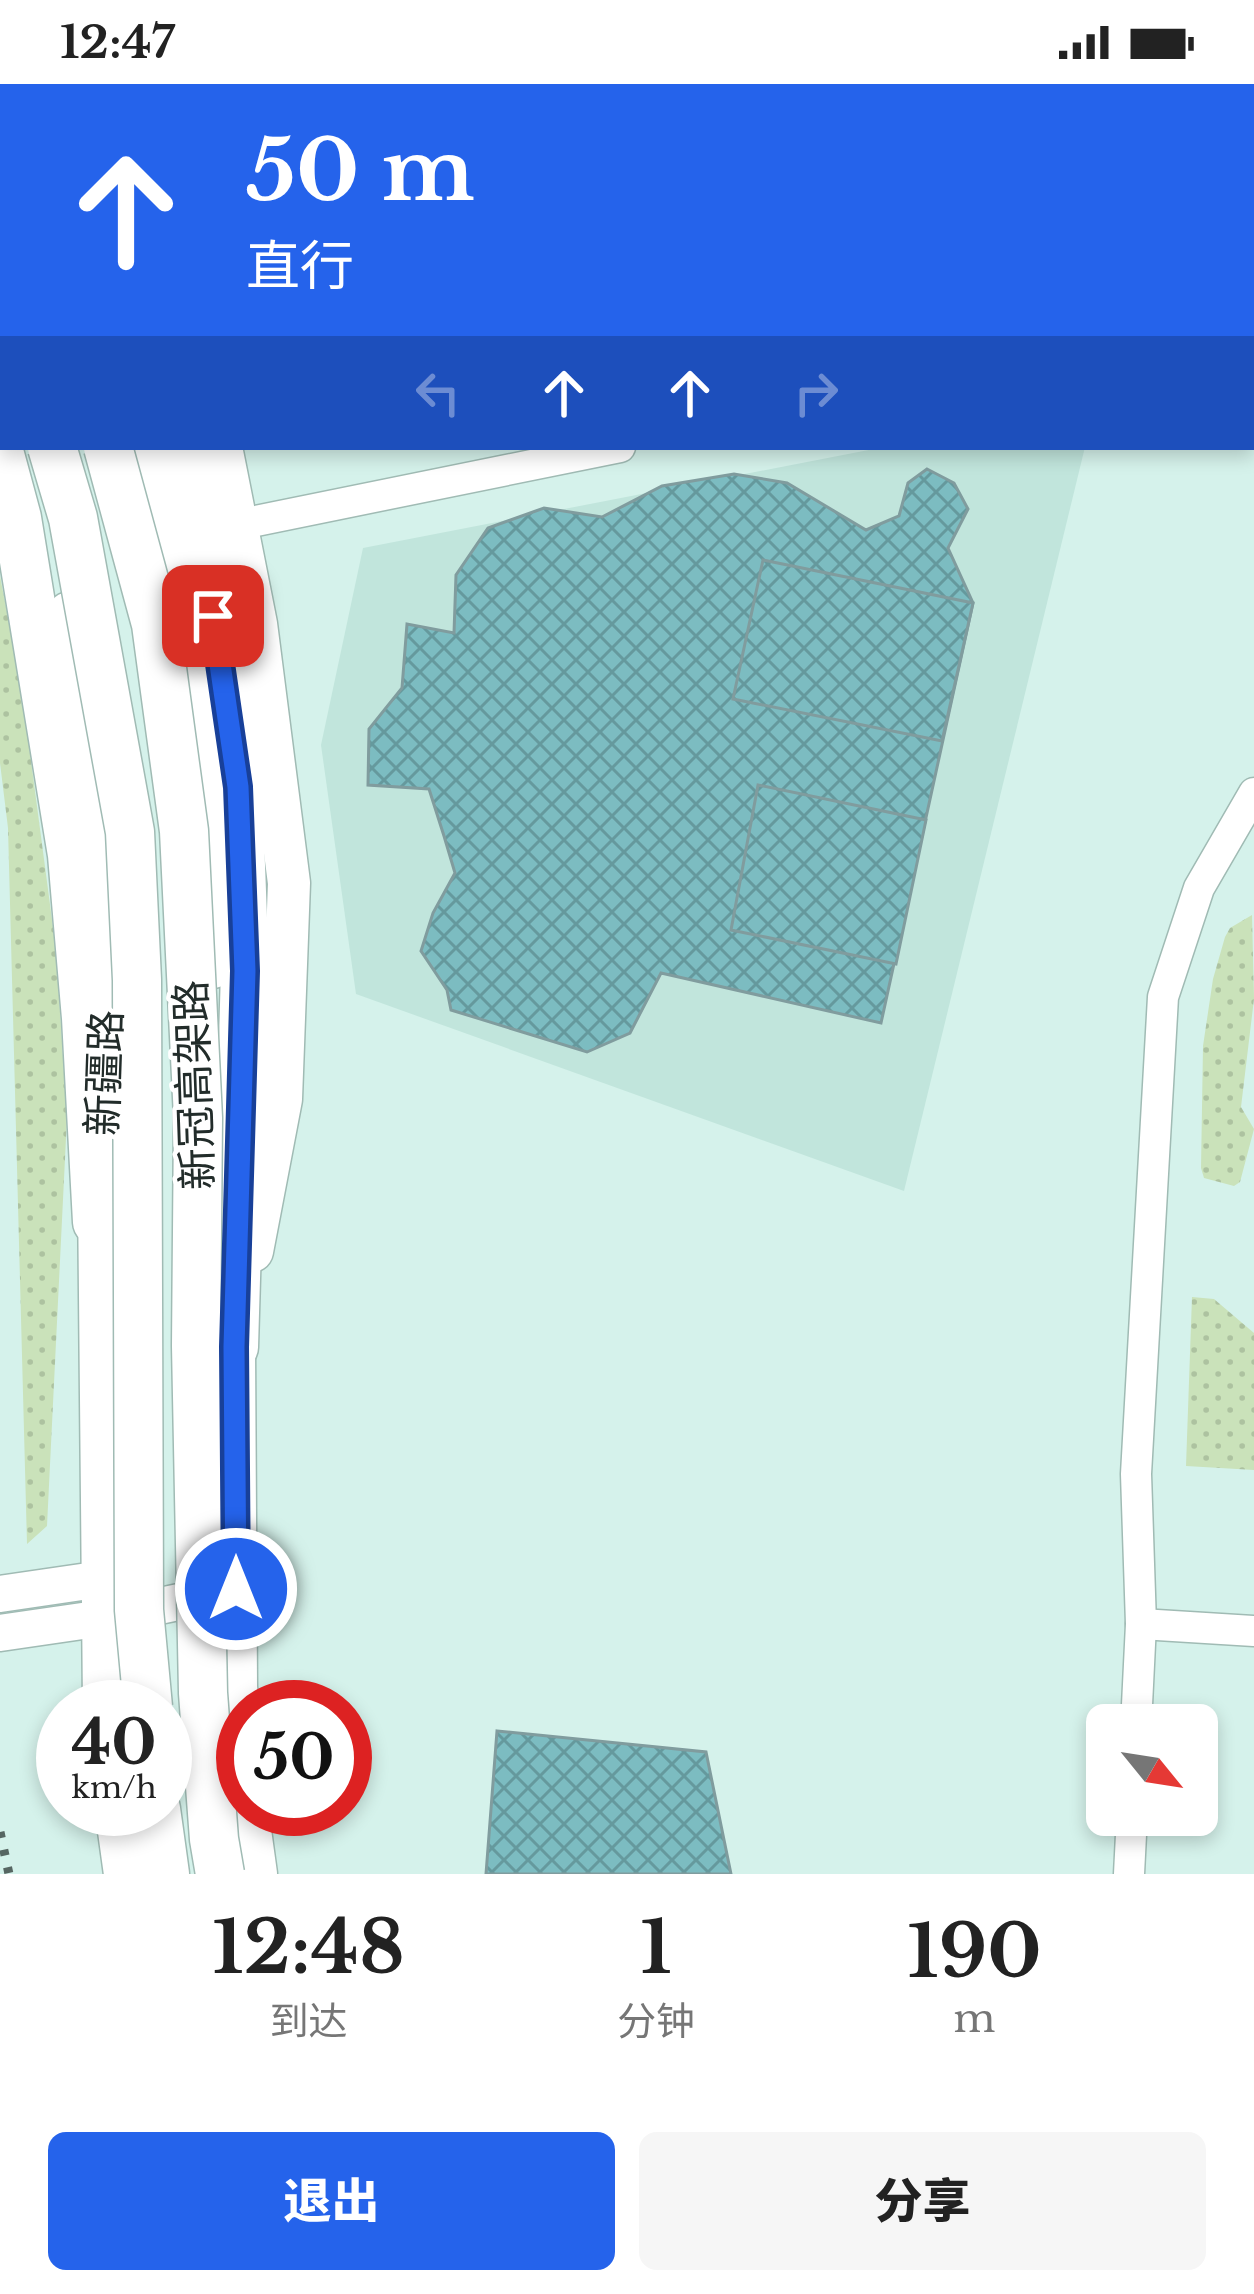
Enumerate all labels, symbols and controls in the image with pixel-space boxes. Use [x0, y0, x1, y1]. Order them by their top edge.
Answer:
text: 12:47 [60, 14, 175, 70]
text: 50 m [246, 119, 475, 223]
icon: ahead [48, 132, 204, 288]
text: 直行 [246, 233, 354, 300]
icon: left [405, 360, 471, 426]
icon: ahead [531, 360, 597, 426]
icon: ahead [657, 360, 723, 426]
icon: right [783, 360, 849, 426]
pin [162, 565, 264, 667]
icon: arrive [180, 583, 246, 649]
street label: 新冠高架路 [164, 979, 224, 1191]
street label: 新疆路 [76, 1009, 132, 1137]
position arrow [173, 1526, 299, 1652]
speed limit sign: 50 [216, 1680, 372, 1836]
north arrow [1086, 1704, 1218, 1836]
map controls [1086, 1704, 1218, 1836]
text: 40 [71, 1706, 157, 1780]
text: km/h [71, 1769, 157, 1806]
text: 12:48 [212, 1903, 405, 1992]
text: 1 [640, 1903, 672, 1992]
text: 190 [907, 1907, 1042, 1996]
text: m [954, 1994, 995, 2043]
text: 到达 [269, 1997, 347, 2046]
text: 分钟 [617, 1997, 695, 2046]
button: 退出 [48, 2132, 615, 2270]
button: 分享 [639, 2132, 1206, 2270]

